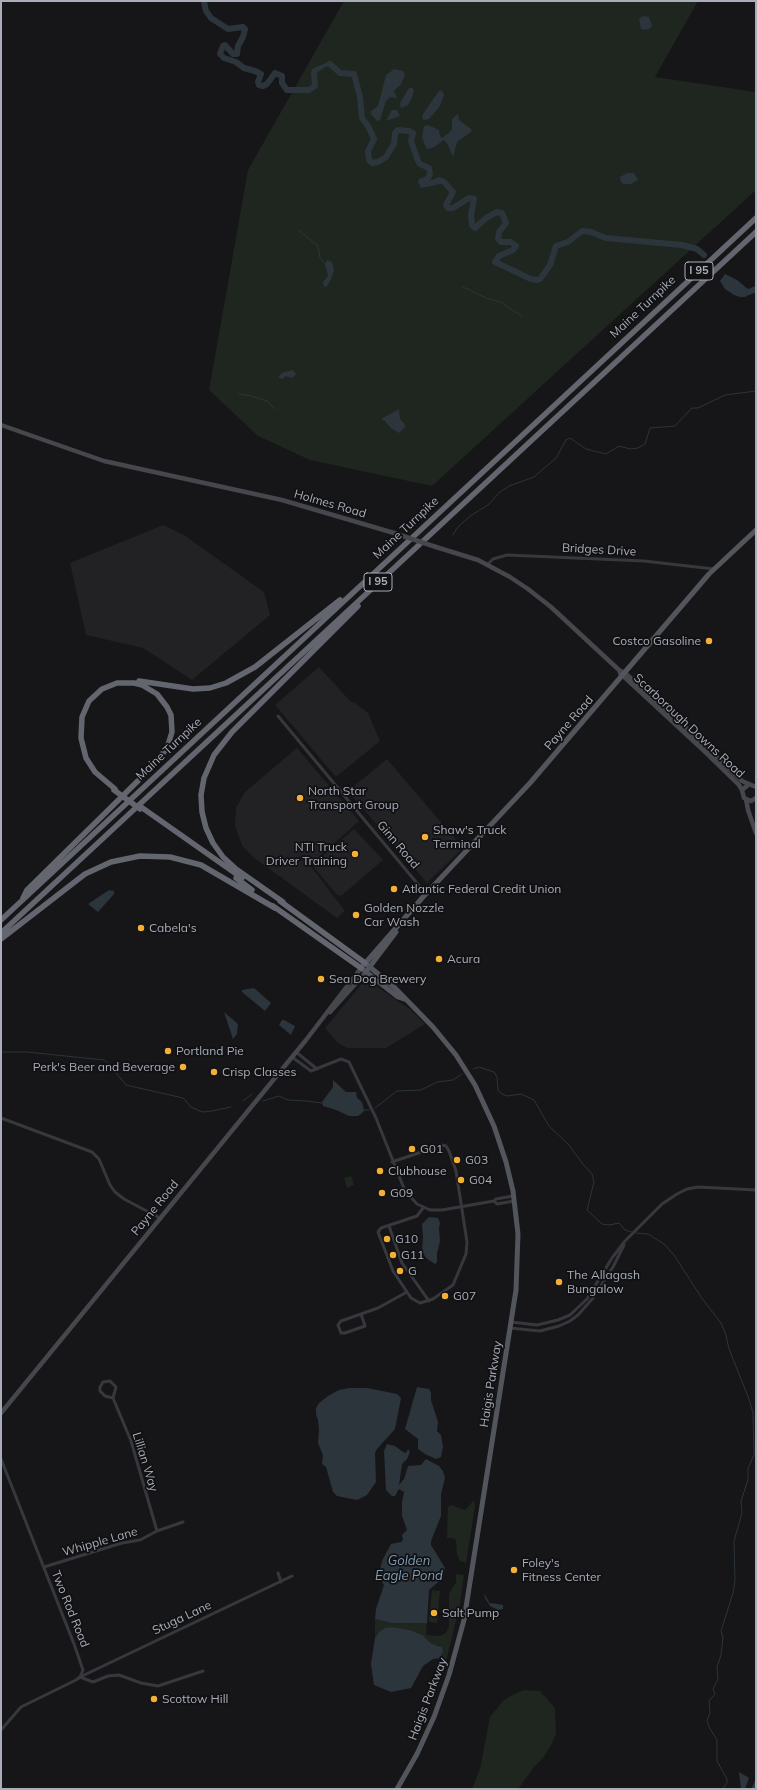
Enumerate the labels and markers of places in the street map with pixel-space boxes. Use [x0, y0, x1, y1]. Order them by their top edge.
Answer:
place label: Costco Gasoline [612, 634, 701, 648]
marker: Costco Gasoline [704, 636, 714, 646]
place label: North Star Transport Group [308, 784, 399, 812]
marker: North Star Transport Group [295, 793, 305, 803]
place label: Shaw's Truck Terminal [433, 823, 507, 851]
marker: Shaw's Truck Terminal [420, 832, 430, 842]
place label: NTI Truck Driver Training [266, 840, 347, 868]
marker: NTI Truck Driver Training [350, 849, 360, 859]
place label: Atlantic Federal Credit Union [402, 882, 561, 896]
marker: Atlantic Federal Credit Union [389, 884, 399, 894]
place label: Golden Nozzle Car Wash [364, 901, 444, 929]
marker: Golden Nozzle Car Wash [351, 910, 361, 920]
place label: Cabela's [149, 921, 197, 935]
marker: Cabela's [136, 923, 146, 933]
place label: Acura [447, 952, 480, 966]
marker: Acura [434, 954, 444, 964]
place label: Sea Dog Brewery [329, 972, 426, 986]
marker: Sea Dog Brewery [316, 974, 326, 984]
place label: Portland Pie [176, 1044, 244, 1058]
marker: Portland Pie [163, 1046, 173, 1056]
place label: Perk's Beer and Beverage [33, 1060, 175, 1074]
marker: Perk's Beer and Beverage [178, 1062, 188, 1072]
place label: Crisp Classes [222, 1065, 296, 1079]
marker: Crisp Classes [209, 1067, 219, 1077]
place label: G01 [420, 1142, 443, 1156]
marker: G01 [407, 1144, 417, 1154]
place label: G03 [465, 1153, 488, 1167]
marker: G03 [452, 1155, 462, 1165]
place label: Clubhouse [388, 1164, 446, 1178]
marker: Clubhouse [375, 1166, 385, 1176]
place label: G04 [469, 1173, 492, 1187]
marker: G04 [456, 1175, 466, 1185]
place label: G09 [390, 1186, 413, 1200]
marker: G09 [377, 1188, 387, 1198]
place label: G10 [395, 1232, 418, 1246]
marker: G10 [382, 1234, 392, 1244]
place label: G11 [401, 1248, 424, 1262]
marker: G11 [388, 1250, 398, 1260]
place label: G [408, 1264, 417, 1278]
marker: G [395, 1266, 405, 1276]
place label: The Allagash Bungalow [567, 1268, 640, 1296]
marker: The Allagash Bungalow [554, 1277, 564, 1287]
place label: G07 [453, 1289, 476, 1303]
marker: G07 [440, 1291, 450, 1301]
place label: Foley's Fitness Center [522, 1556, 601, 1584]
marker: Foley's Fitness Center [509, 1565, 519, 1575]
place label: Salt Pump [442, 1606, 499, 1620]
marker: Salt Pump [429, 1608, 439, 1618]
place label: Scottow Hill [162, 1692, 228, 1706]
marker: Scottow Hill [149, 1694, 159, 1704]

